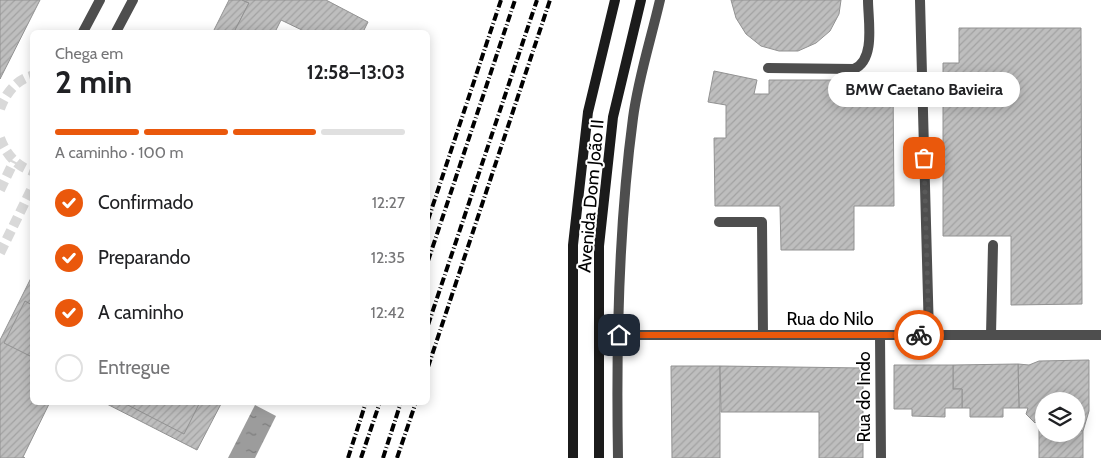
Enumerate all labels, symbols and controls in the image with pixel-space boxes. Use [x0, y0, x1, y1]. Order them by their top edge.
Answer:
text: Chega em [55, 44, 123, 63]
text: 12:58–13:03 [307, 61, 405, 84]
text: 2 min [55, 62, 132, 101]
callout: BMW Caetano Bavieira [828, 73, 1020, 108]
text: BMW Caetano Bavieira [845, 80, 1003, 99]
street label: Avenida Dom João II [573, 119, 609, 273]
pin [903, 137, 945, 179]
text: A caminho · 100 m [55, 143, 183, 162]
icon: bag [910, 144, 938, 172]
icon: check [55, 189, 83, 217]
text: Confirmado [98, 191, 194, 214]
text: 12:27 [372, 193, 405, 212]
icon: check [55, 244, 83, 272]
text: Preparando [98, 246, 191, 269]
text: 12:35 [371, 248, 405, 267]
icon: check [55, 299, 83, 327]
text: A caminho [98, 301, 184, 324]
text: 12:42 [370, 303, 405, 322]
street label: Rua do Nilo [786, 308, 874, 330]
courier [894, 310, 944, 360]
pin [598, 314, 640, 356]
icon: home [605, 321, 633, 349]
icon: bike [905, 321, 933, 349]
street label: Rua do Indo [853, 351, 875, 443]
text: Entregue [98, 356, 170, 379]
map controls [1035, 392, 1085, 442]
button: layers [1035, 392, 1085, 442]

